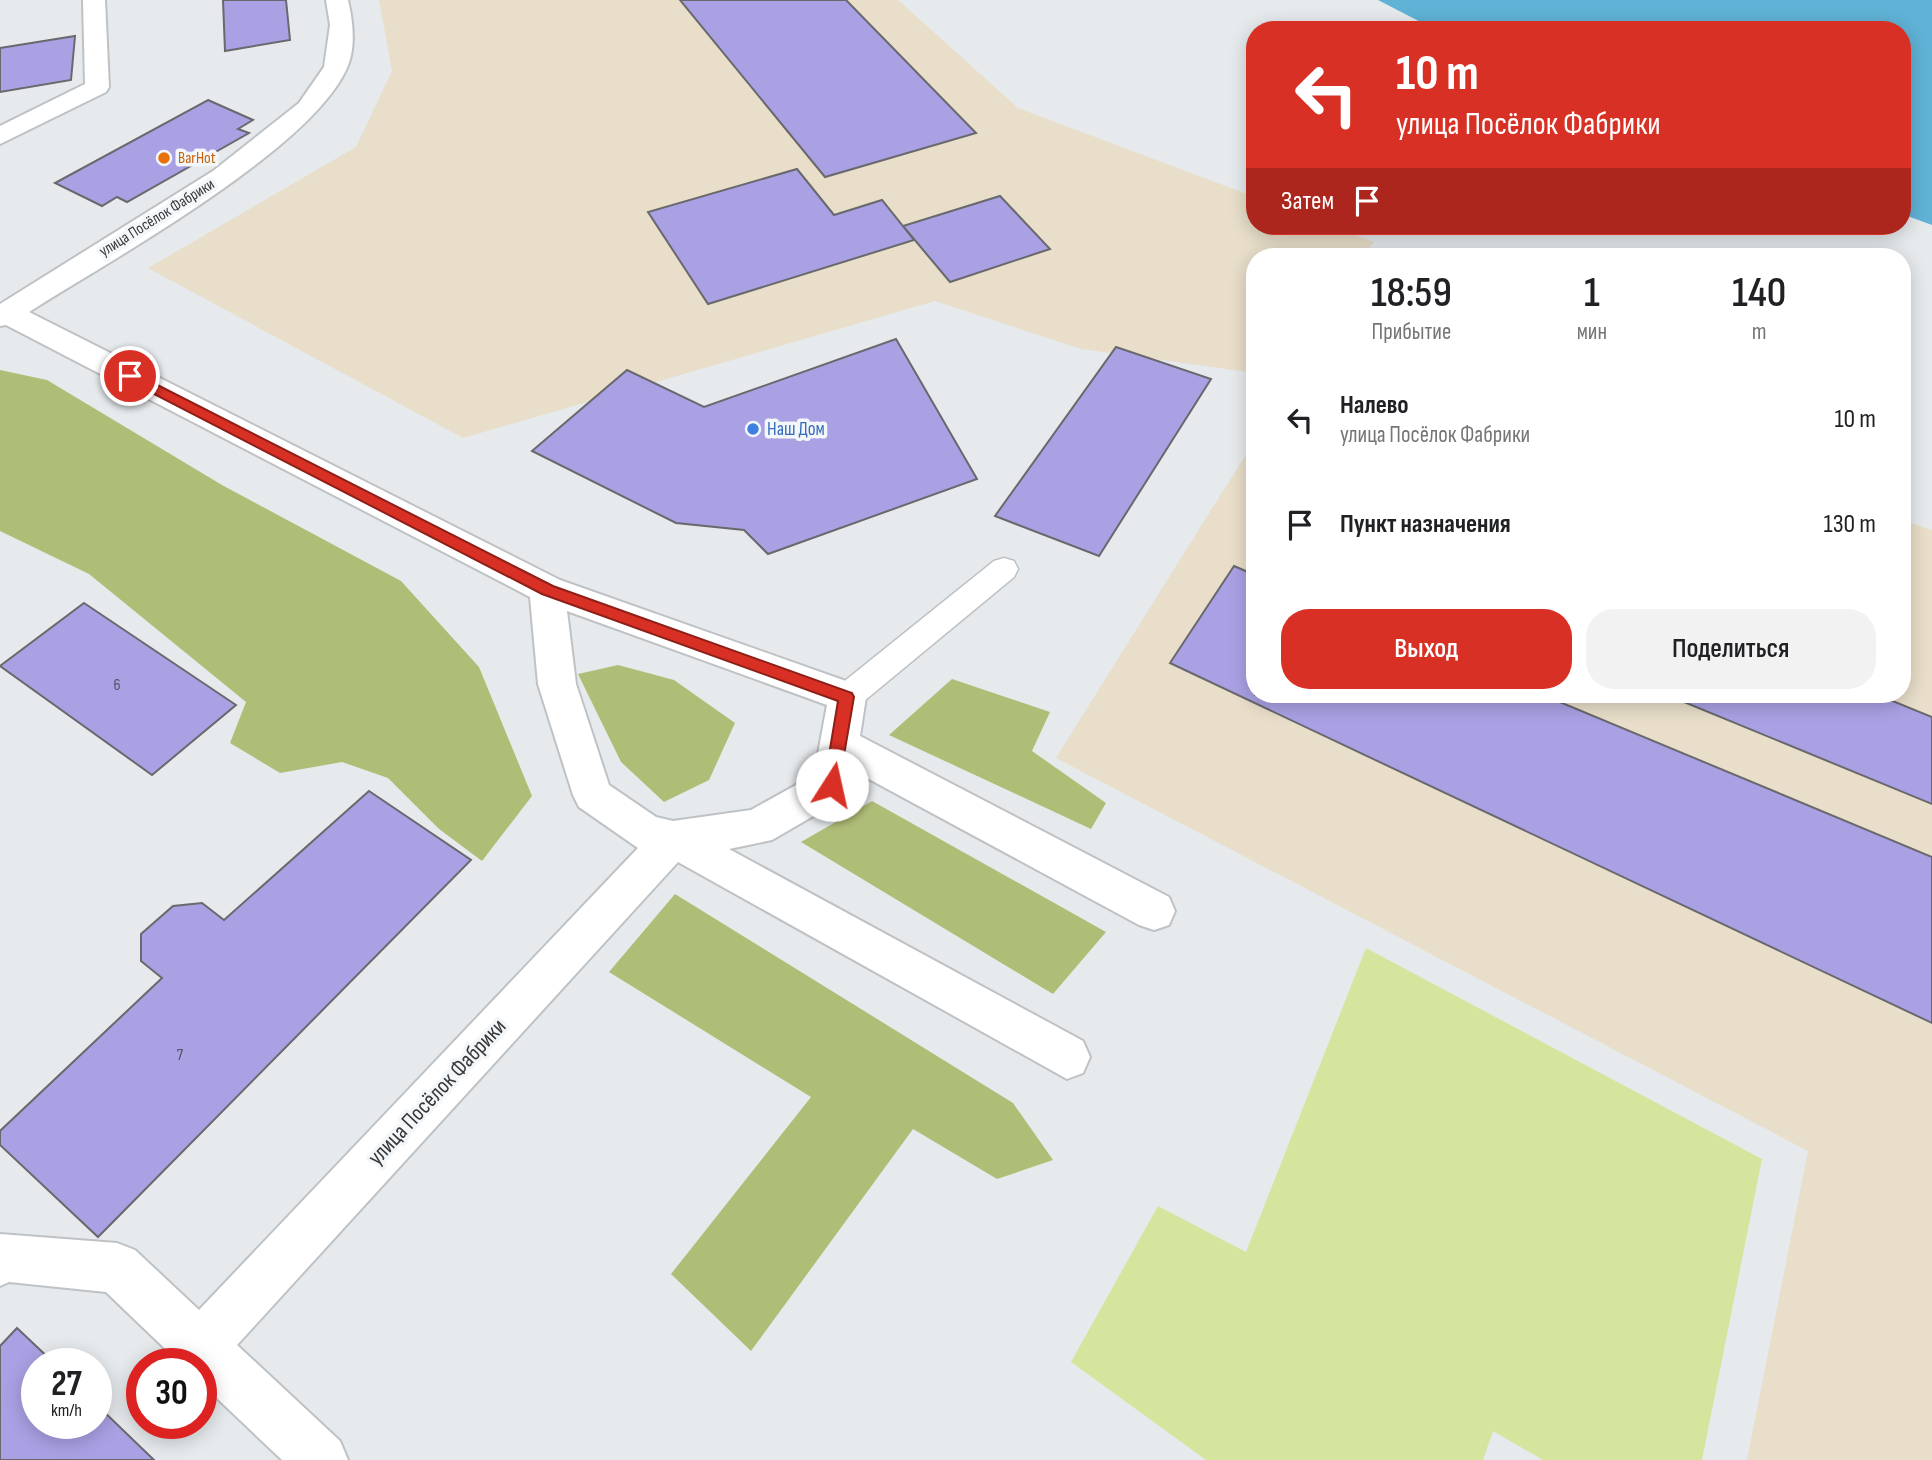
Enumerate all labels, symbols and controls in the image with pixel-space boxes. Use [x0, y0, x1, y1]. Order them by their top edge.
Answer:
text: 10 m [1396, 45, 1479, 104]
icon: left [1281, 49, 1372, 140]
text: улица Посёлок Фабрики [1396, 105, 1661, 144]
place label: BarHot [178, 149, 216, 168]
marker: BarHot [156, 150, 172, 166]
street label: улица Посёлок Фабрики [96, 175, 218, 261]
icon: arrive [1348, 182, 1386, 220]
text: Затем [1281, 186, 1334, 217]
text: 18:59 [1371, 268, 1452, 319]
text: 1 [1584, 268, 1600, 319]
text: 140 [1732, 268, 1786, 319]
text: Прибытие [1371, 318, 1451, 346]
text: мин [1577, 318, 1607, 346]
text: m [1752, 318, 1766, 346]
pin [100, 346, 160, 406]
icon: arrive [111, 357, 149, 395]
text: Налево [1340, 390, 1409, 421]
icon: left [1281, 401, 1319, 439]
text: 10 m [1834, 404, 1876, 435]
place label: Наш Дом [767, 418, 825, 441]
marker: Наш Дом [745, 421, 761, 437]
text: улица Посёлок Фабрики [1340, 421, 1530, 449]
icon: arrive [1281, 506, 1319, 544]
text: Пункт назначения [1340, 509, 1511, 540]
text: 130 m [1824, 509, 1876, 540]
button: Выход [1281, 609, 1572, 689]
button: Поделиться [1586, 609, 1876, 689]
house number: 6 [113, 676, 121, 695]
position arrow [795, 748, 869, 822]
street label: улица Посёлок Фабрики [362, 1013, 512, 1171]
house number: 7 [177, 1046, 184, 1065]
speed limit sign: 30 [126, 1348, 217, 1439]
text: 27 [51, 1363, 82, 1406]
text: km/h [51, 1400, 82, 1421]

